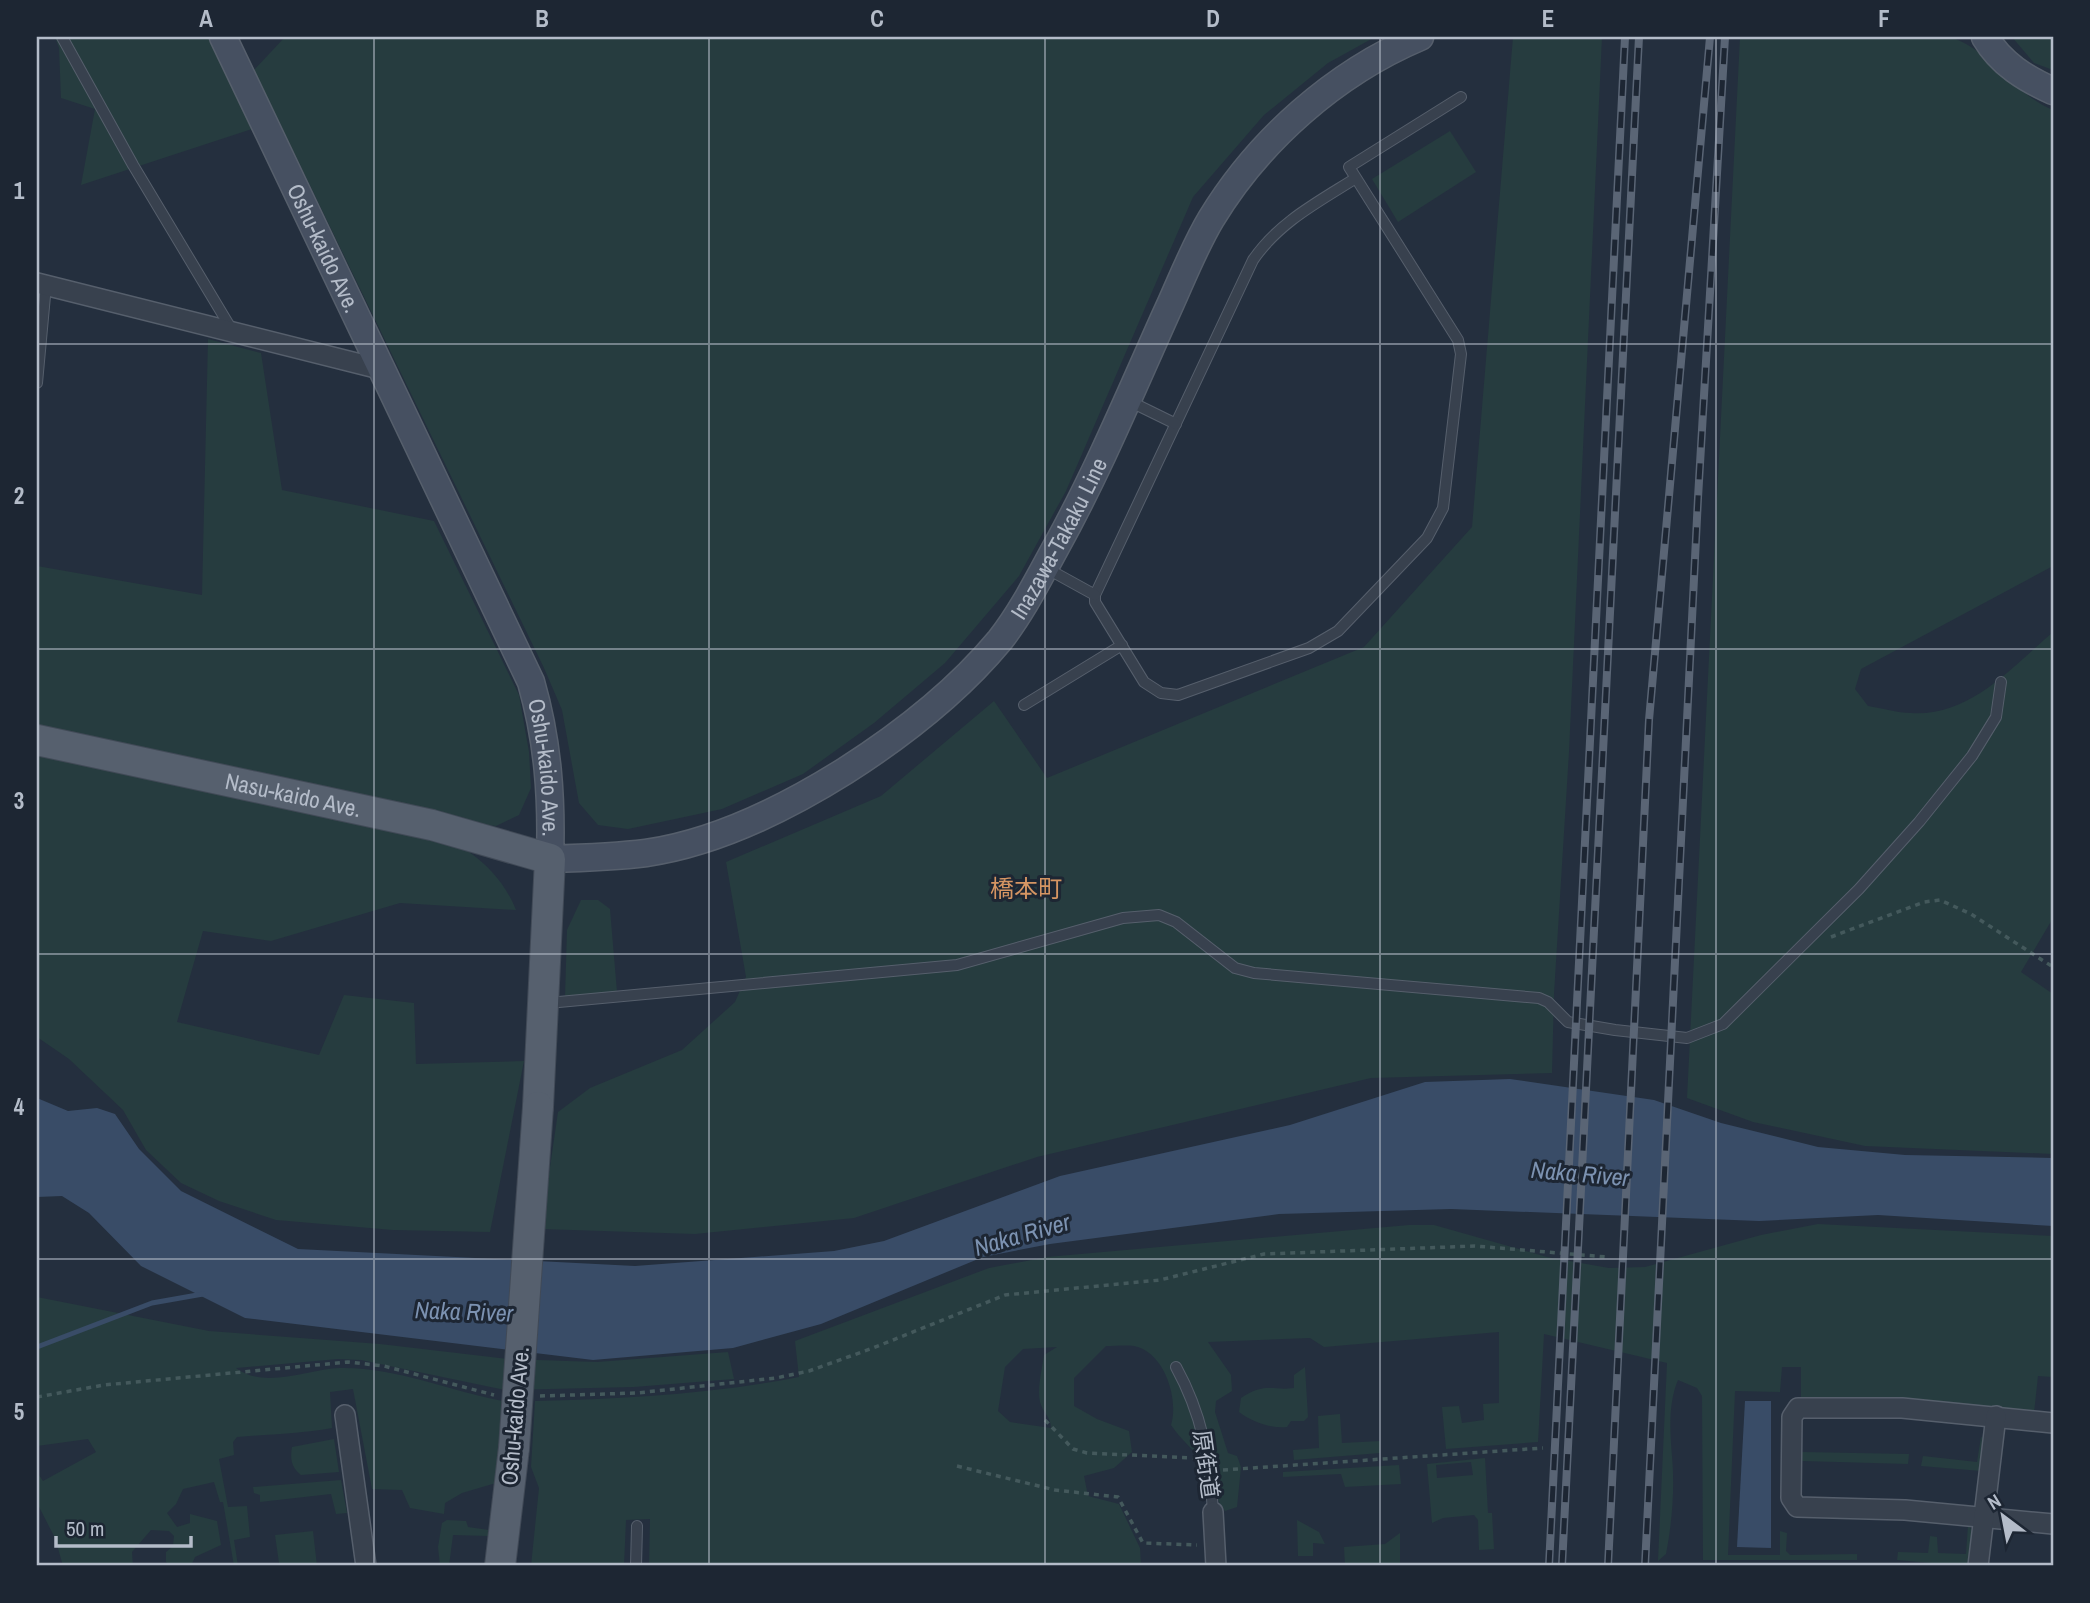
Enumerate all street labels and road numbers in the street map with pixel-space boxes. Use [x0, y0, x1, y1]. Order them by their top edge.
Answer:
street label: Oshu-kaido Ave. [280, 178, 368, 317]
street label: Inazawa-Takaku Line [1003, 452, 1114, 625]
street label: Oshu-kaido Ave. [521, 695, 566, 837]
street label: Nasu-kaido Ave. [222, 765, 364, 824]
street label: Oshu-kaido Ave. [493, 1345, 536, 1487]
street label: 原街道 [1186, 1428, 1227, 1500]

